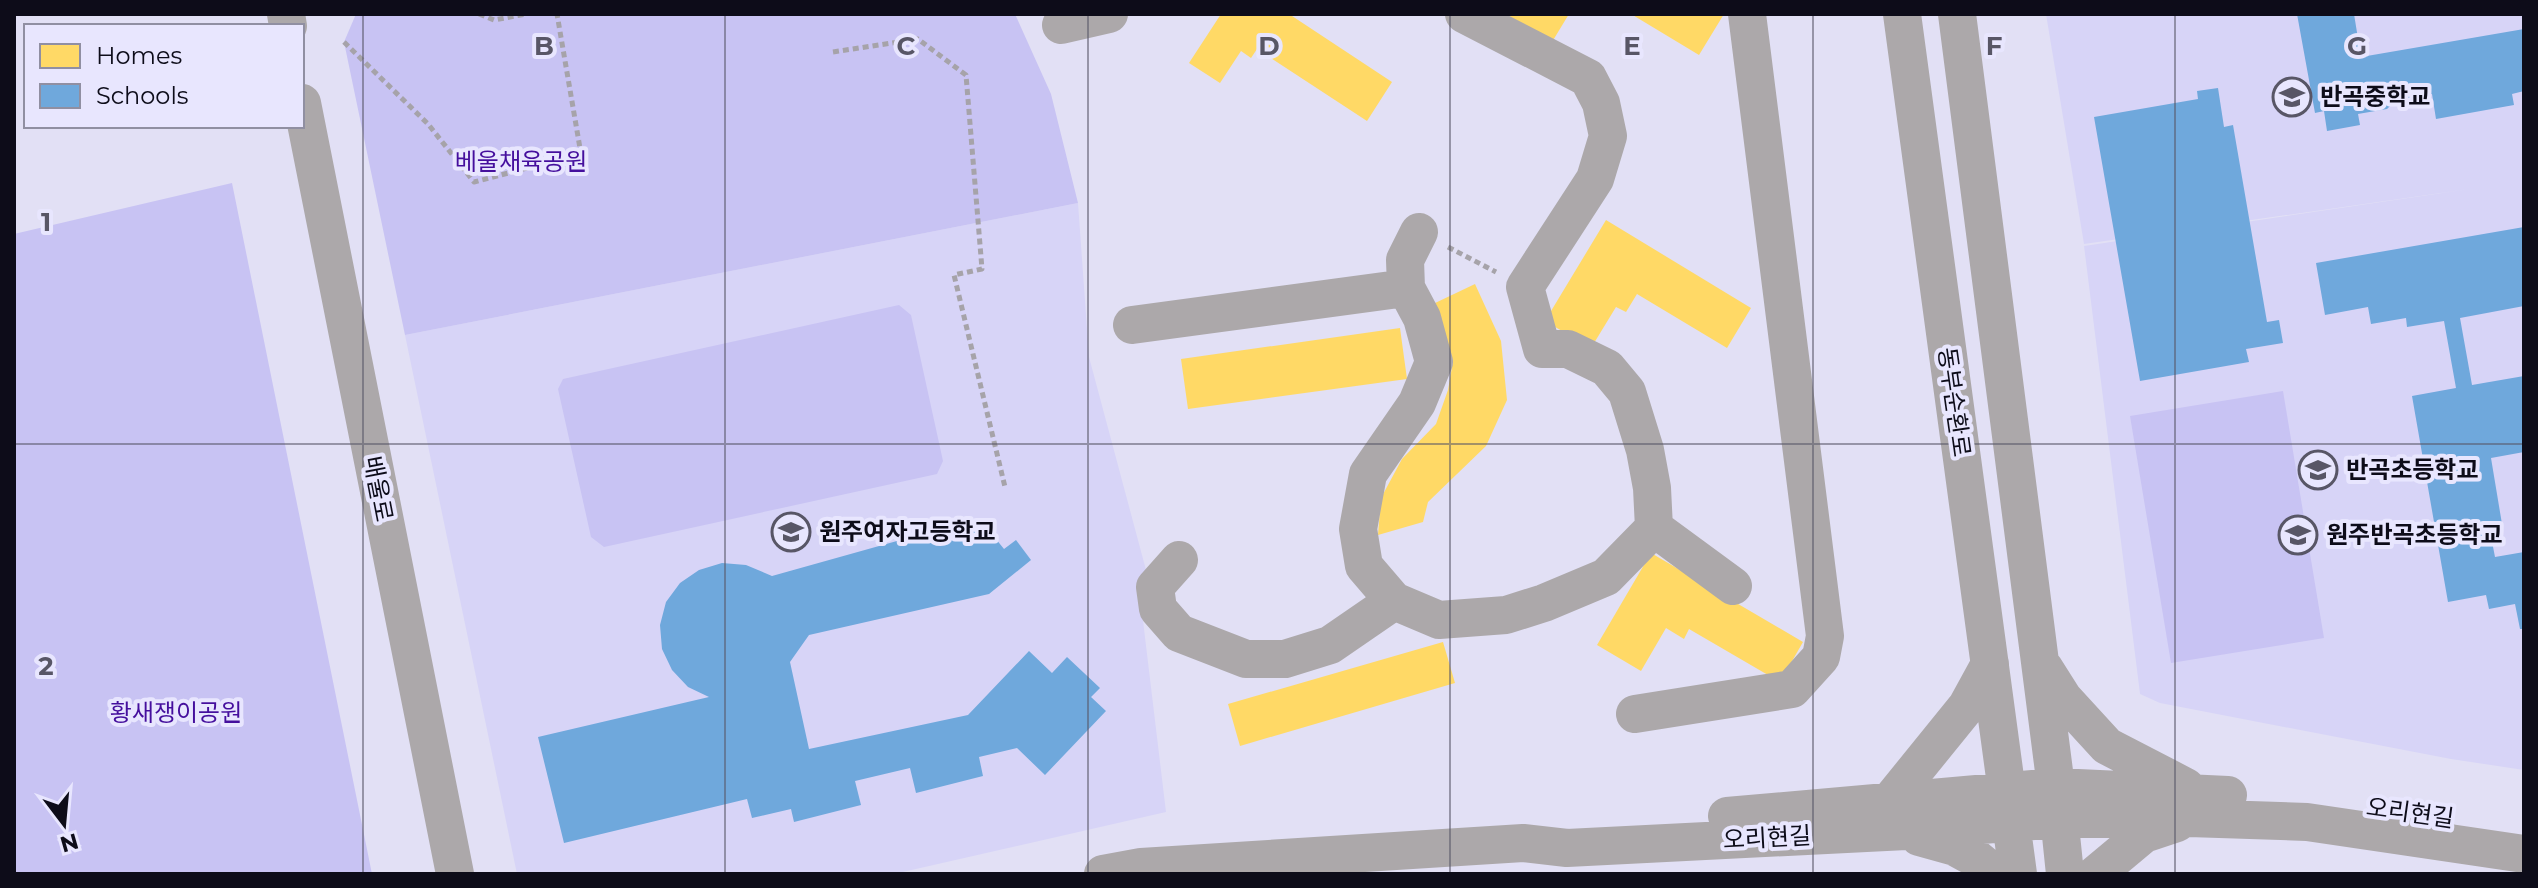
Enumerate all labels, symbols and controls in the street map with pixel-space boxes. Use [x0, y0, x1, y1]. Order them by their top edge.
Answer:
legend [24, 24, 304, 128]
text: B [534, 30, 554, 62]
text: C [897, 30, 916, 62]
text: D [1258, 30, 1280, 62]
text: E [1623, 30, 1641, 62]
text: F [1986, 30, 2002, 62]
text: G [2347, 30, 2367, 62]
text: Homes [96, 41, 182, 70]
school or university icon: 반곡중학교 [2271, 76, 2313, 118]
text: Schools [96, 81, 189, 110]
place label: 반곡중학교 [2320, 82, 2430, 111]
park label: 베울채육공원 [455, 147, 587, 176]
text: 1 [41, 206, 51, 238]
street label: 동부순환로 [1932, 345, 1977, 459]
school or university icon: 반곡초등학교 [2297, 449, 2339, 491]
street label: 배울로 [358, 454, 399, 524]
place label: 반곡초등학교 [2346, 455, 2478, 484]
school or university icon: 원주여자고등학교 [770, 511, 812, 553]
school or university icon: 원주반곡초등학교 [2277, 514, 2319, 556]
place label: 원주여자고등학교 [819, 517, 996, 546]
place label: 원주반곡초등학교 [2326, 520, 2503, 549]
text: 2 [38, 650, 54, 682]
park label: 황새쟁이공원 [110, 698, 242, 727]
north arrow [24, 784, 104, 864]
street label: 오리현길 [2364, 792, 2456, 833]
street label: 오리현길 [1722, 821, 1812, 854]
text: N [57, 827, 82, 858]

